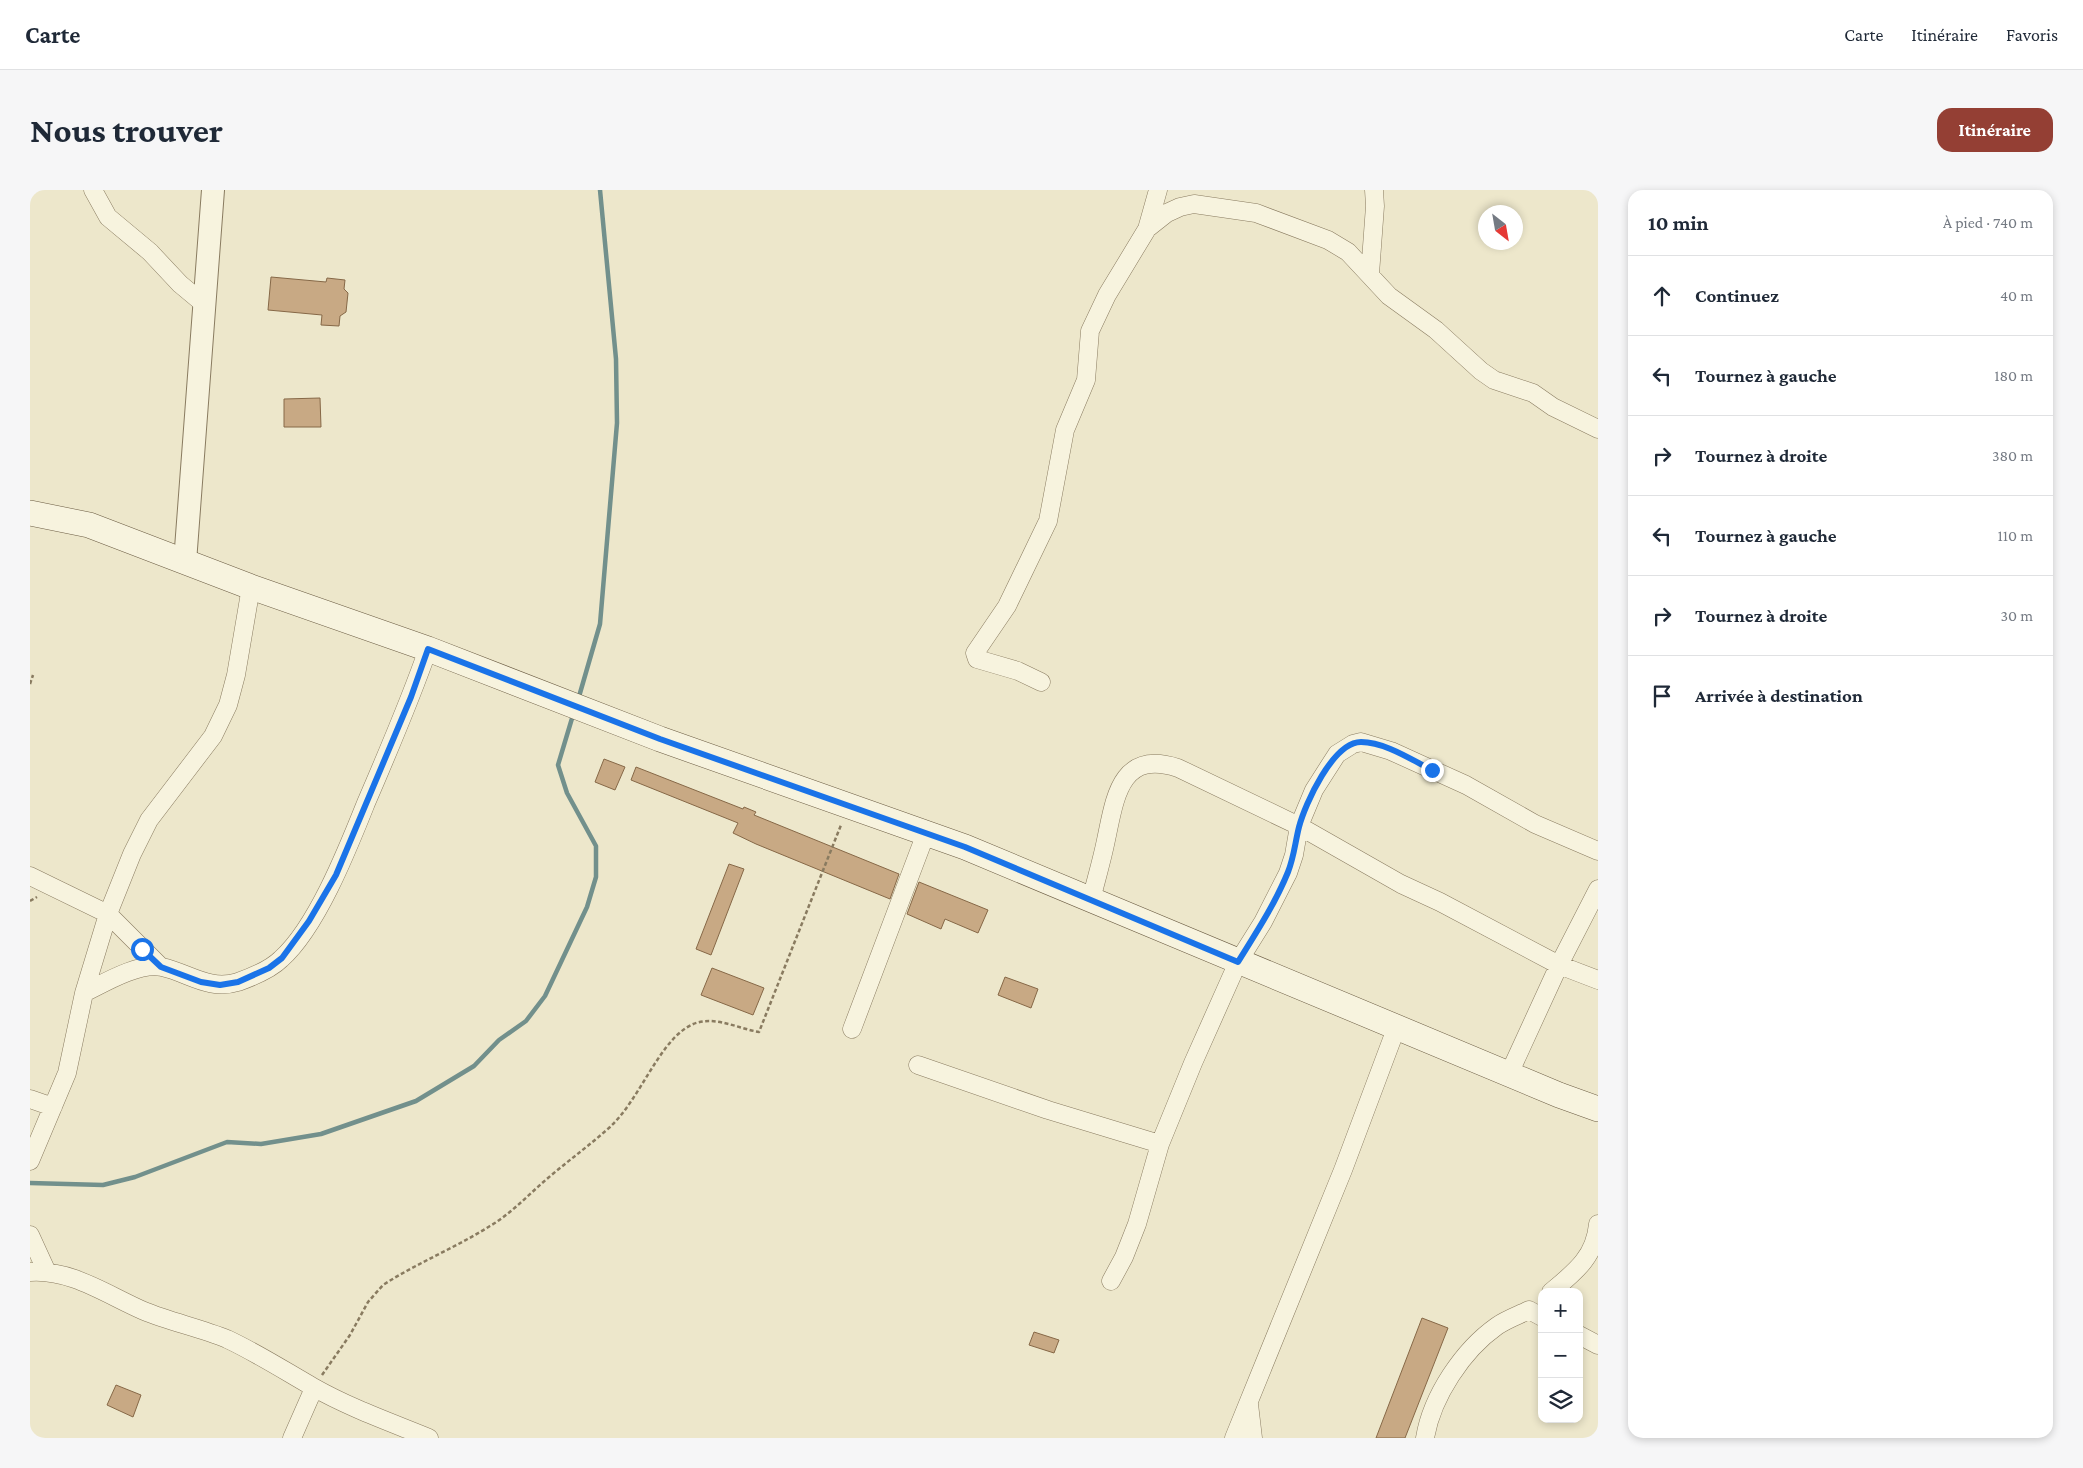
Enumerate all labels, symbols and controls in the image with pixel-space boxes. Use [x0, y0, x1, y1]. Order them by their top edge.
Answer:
text: Carte [25, 21, 80, 48]
text: Carte [1844, 25, 1883, 45]
text: Itinéraire [1911, 25, 1978, 45]
text: Favoris [2006, 25, 2058, 45]
button: Itinéraire [1937, 108, 2053, 152]
text: Nous trouver [30, 111, 223, 150]
north arrow [1478, 205, 1523, 250]
text: 10 min [1648, 211, 1709, 235]
text: À pied · 740 m [1943, 214, 2033, 231]
icon: ahead [1648, 282, 1676, 310]
text: Continuez [1695, 285, 1779, 306]
text: 40 m [2000, 287, 2033, 304]
icon: left [1648, 362, 1676, 390]
text: Tournez à gauche [1695, 365, 1837, 386]
text: 180 m [1994, 367, 2033, 384]
icon: right [1648, 442, 1676, 470]
text: Tournez à droite [1695, 445, 1827, 466]
text: 380 m [1992, 447, 2033, 464]
icon: left [1648, 522, 1676, 550]
text: Tournez à gauche [1695, 525, 1837, 546]
text: 110 m [1997, 527, 2033, 544]
icon: right [1648, 602, 1676, 630]
text: Tournez à droite [1695, 605, 1827, 626]
text: 30 m [2001, 607, 2033, 624]
icon: arrive [1648, 682, 1676, 710]
text: Arrivée à destination [1695, 685, 1863, 706]
route end [1421, 759, 1444, 782]
route start [131, 938, 154, 961]
map controls [1538, 1288, 1583, 1423]
button: + [1538, 1288, 1583, 1333]
button: − [1538, 1333, 1583, 1378]
button: layers [1538, 1378, 1583, 1423]

